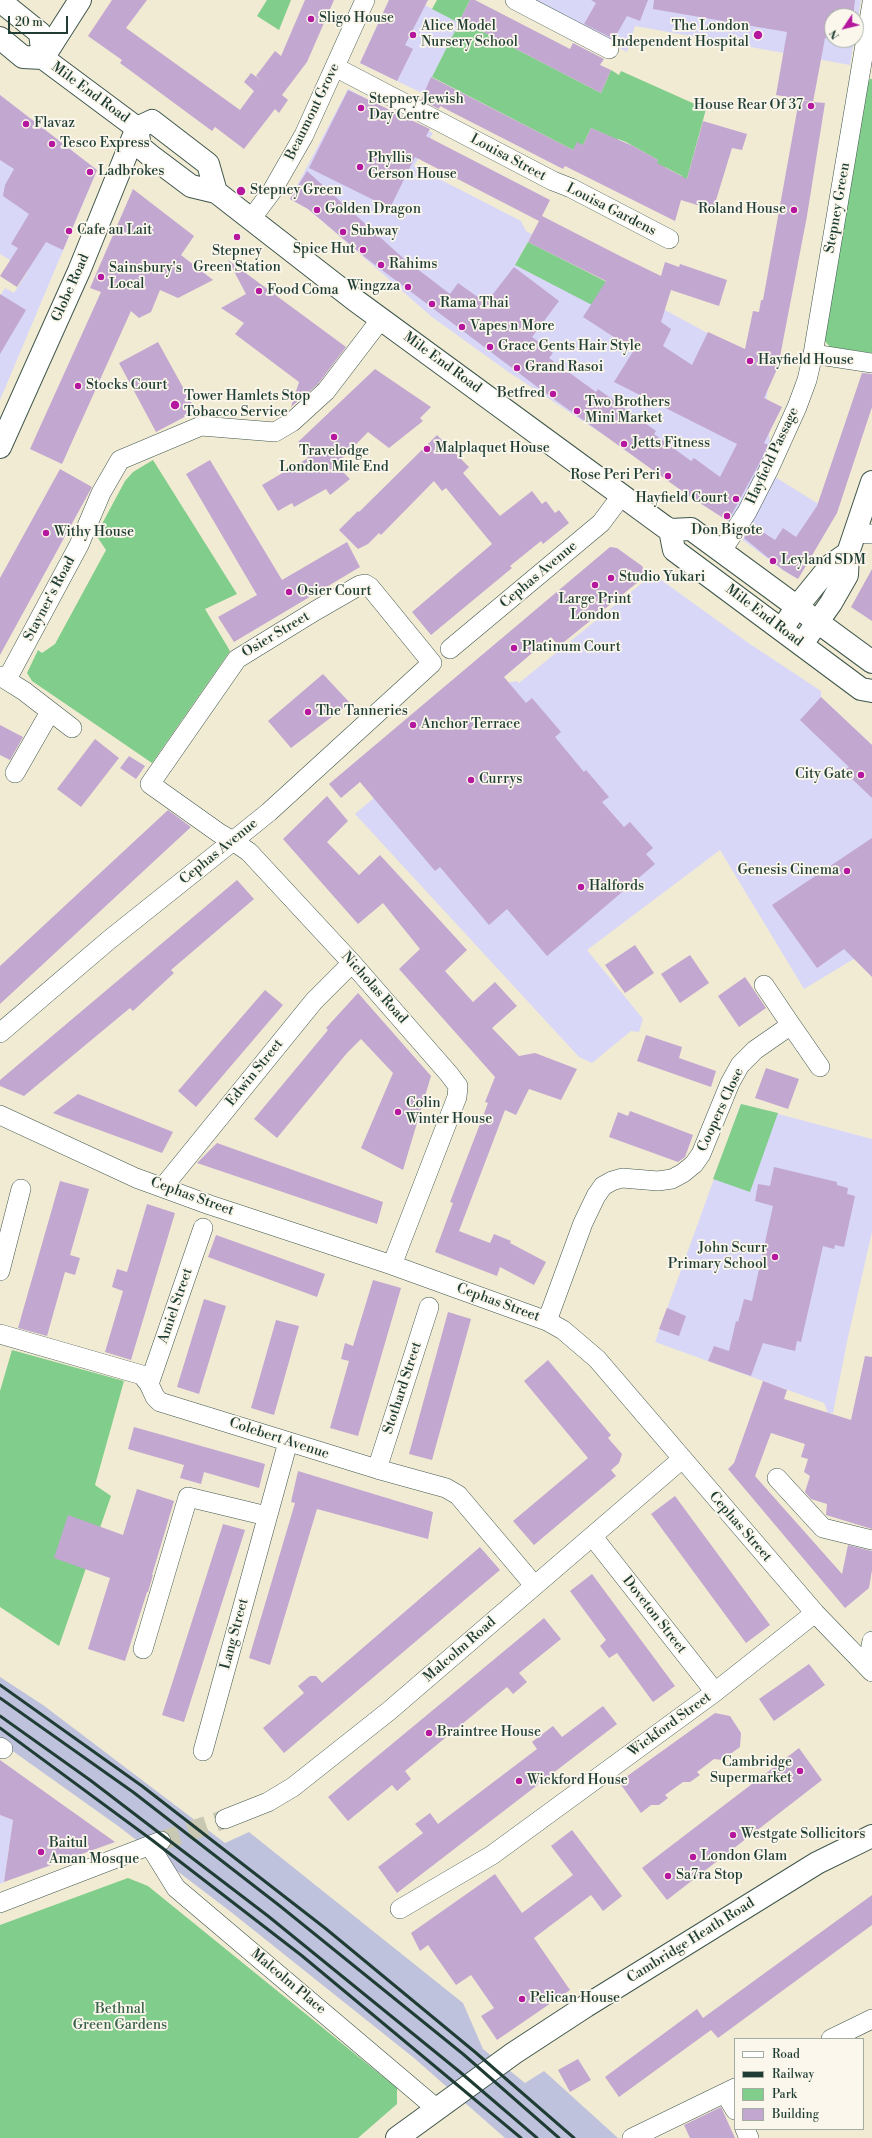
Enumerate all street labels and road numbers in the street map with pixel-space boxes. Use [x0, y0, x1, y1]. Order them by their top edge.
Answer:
street label: Mile End Road [48, 59, 132, 127]
street label: Beaumont Grove [282, 61, 344, 163]
street label: Louisa Street [467, 131, 549, 185]
street label: Stepney Green [822, 161, 854, 255]
street label: Louisa Gardens [563, 180, 659, 240]
street label: Globe Road [49, 251, 93, 325]
street label: Mile End Road [400, 329, 484, 397]
street label: Hayfield Passage [743, 405, 803, 507]
street label: Cephas Avenue [497, 538, 581, 612]
street label: Stayner's Road [21, 554, 79, 644]
street label: Mile End Road [722, 581, 806, 651]
street label: Osier Street [239, 608, 313, 662]
street label: Cephas Avenue [177, 815, 261, 889]
street label: Nicholas Road [337, 949, 411, 1027]
street label: Edwin Street [223, 1036, 287, 1110]
street label: Coopers Close [694, 1065, 748, 1155]
street label: Cephas Street [148, 1174, 236, 1220]
street label: Amiel Street [155, 1266, 197, 1346]
street label: Cephas Street [454, 1280, 542, 1326]
street label: Stothard Street [380, 1340, 426, 1436]
street label: Colebert Avenue [227, 1415, 331, 1463]
street label: Cephas Street [705, 1489, 775, 1565]
street label: Doveton Street [618, 1573, 690, 1657]
street label: Lang Street [217, 1597, 253, 1671]
street label: Malcolm Road [420, 1614, 500, 1686]
street label: Wickford Street [625, 1689, 715, 1761]
street label: Cambridge Heath Road [624, 1895, 758, 1987]
street label: Malcolm Place [247, 1946, 329, 2018]

